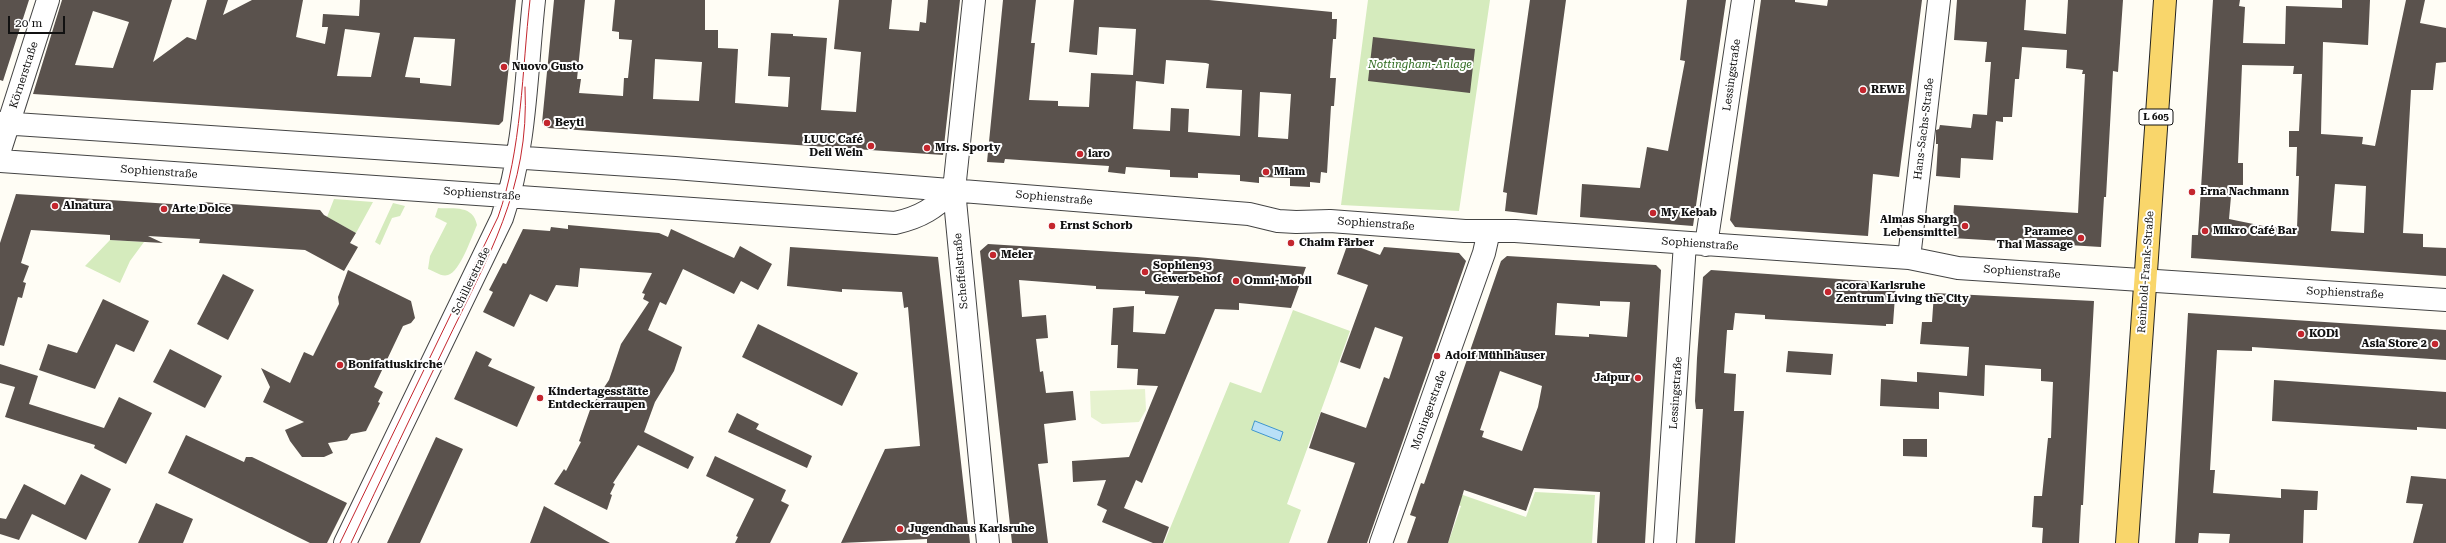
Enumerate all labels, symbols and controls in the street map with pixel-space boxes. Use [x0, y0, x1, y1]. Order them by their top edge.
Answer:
scale bar [10, 8, 67, 34]
text: 20 m [15, 16, 42, 30]
street label: Lessingstraße [1720, 38, 1744, 112]
street label: Körnerstraße [7, 40, 41, 110]
park label: Nottingham-Anlage [1368, 58, 1472, 72]
place label: Nuovo Gusto [512, 60, 584, 74]
marker: Nuovo Gusto [499, 62, 509, 72]
street label: Hans-Sachs-Straße [1911, 77, 1937, 181]
place label: REWE [1871, 83, 1905, 97]
marker: REWE [1858, 85, 1868, 95]
road number: L 605 [2139, 109, 2173, 125]
place label: Beyti [555, 116, 584, 130]
marker: Beyti [542, 118, 552, 128]
place label: LUUC Café Deli Wein [804, 133, 863, 159]
marker: LUUC Café Deli Wein [866, 141, 876, 151]
place label: Mrs. Sporty [935, 141, 1000, 155]
marker: Mrs. Sporty [922, 143, 932, 153]
place label: iaro [1088, 147, 1110, 161]
marker: iaro [1075, 149, 1085, 159]
street label: Sophienstraße [120, 163, 198, 181]
place label: Miam [1274, 165, 1305, 179]
marker: Miam [1261, 167, 1271, 177]
street label: Sophienstraße [443, 185, 521, 203]
place label: Erna Nachmann [2200, 185, 2289, 199]
marker: Erna Nachmann [2187, 187, 2197, 197]
street label: Sophienstraße [1015, 188, 1093, 208]
place label: Alnatura [63, 199, 112, 213]
marker: Alnatura [50, 201, 60, 211]
place label: Arte Dolce [172, 202, 231, 216]
marker: Arte Dolce [159, 204, 169, 214]
place label: My Kebab [1661, 206, 1717, 220]
marker: My Kebab [1648, 208, 1658, 218]
street label: Reinhold-Frank-Straße [2135, 210, 2157, 334]
place label: Almas Shargh Lebensmittel [1880, 213, 1957, 239]
street label: Sophienstraße [1337, 215, 1415, 233]
place label: Ernst Schorb [1060, 219, 1133, 233]
marker: Ernst Schorb [1047, 221, 1057, 231]
marker: Almas Shargh Lebensmittel [1960, 221, 1970, 231]
place label: Mikro Café Bar [2213, 224, 2297, 238]
place label: Paramee Thai Massage [1997, 225, 2073, 251]
marker: Mikro Café Bar [2200, 226, 2210, 236]
street label: Scheffelstraße [951, 232, 971, 310]
marker: Paramee Thai Massage [2076, 233, 2086, 243]
street label: Sophienstraße [1661, 235, 1739, 253]
place label: Chaim Färber [1299, 236, 1374, 250]
marker: Chaim Färber [1286, 238, 1296, 248]
street label: Schillerstraße [449, 245, 493, 317]
place label: Meier [1001, 248, 1033, 262]
marker: Meier [988, 250, 998, 260]
place label: Sophien93 Gewerbehof [1153, 259, 1221, 285]
street label: Sophienstraße [1983, 263, 2061, 281]
marker: Sophien93 Gewerbehof [1140, 267, 1150, 277]
place label: Omni-Mobil [1244, 274, 1312, 288]
marker: Omni-Mobil [1231, 276, 1241, 286]
place label: acora Karlsruhe Zentrum Living the City [1836, 279, 1969, 305]
street label: Sophienstraße [2306, 284, 2384, 302]
marker: acora Karlsruhe Zentrum Living the City [1823, 287, 1833, 297]
place label: KODi [2309, 327, 2338, 341]
marker: KODi [2296, 329, 2306, 339]
place label: Asia Store 2 [2362, 337, 2427, 351]
marker: Asia Store 2 [2430, 339, 2440, 349]
place label: Adolf Mühlhäuser [1445, 349, 1545, 363]
marker: Adolf Mühlhäuser [1432, 351, 1442, 361]
street label: Lessingstraße [1667, 356, 1685, 430]
place label: Bonifatiuskirche [348, 358, 442, 372]
marker: Bonifatiuskirche [335, 360, 345, 370]
street label: Moningerstraße [1408, 368, 1450, 452]
place label: Jaipur [1594, 371, 1630, 385]
marker: Jaipur [1633, 373, 1643, 383]
place label: Kindertagesstätte Entdeckerraupen [548, 385, 649, 411]
marker: Kindertagesstätte Entdeckerraupen [535, 393, 545, 403]
place label: Jugendhaus Karlsruhe [908, 522, 1035, 536]
marker: Jugendhaus Karlsruhe [895, 524, 905, 534]

